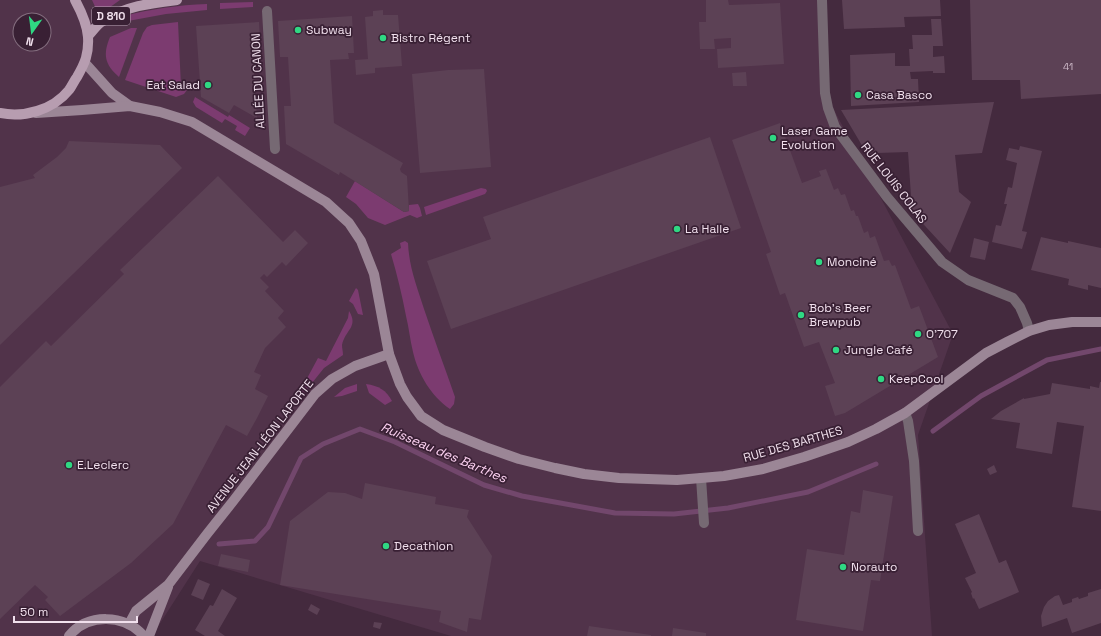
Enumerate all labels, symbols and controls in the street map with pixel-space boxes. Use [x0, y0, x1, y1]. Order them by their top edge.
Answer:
road number: D 810 [92, 7, 130, 25]
north arrow [12, 12, 52, 52]
place label: Subway [306, 22, 352, 38]
marker: Subway [293, 25, 303, 35]
place label: Bistro Régent [391, 30, 471, 46]
street label: ALLÉE DU CANON [248, 33, 268, 129]
marker: Bistro Régent [378, 33, 388, 43]
text: N [24, 34, 35, 49]
house number: 41 [1063, 60, 1073, 73]
place label: Eat Salad [146, 77, 200, 93]
marker: Eat Salad [203, 80, 213, 90]
place label: Casa Basco [866, 87, 933, 103]
marker: Casa Basco [853, 90, 863, 100]
place label: Laser Game Evolution [781, 123, 848, 153]
marker: Laser Game Evolution [768, 133, 778, 143]
street label: RUE LOUIS COLAS [857, 139, 931, 227]
place label: La Halle [685, 221, 729, 237]
marker: La Halle [672, 224, 682, 234]
place label: Monciné [827, 254, 877, 270]
marker: Monciné [814, 257, 824, 267]
place label: Bob's Beer Brewpub [809, 300, 871, 330]
marker: Bob's Beer Brewpub [796, 310, 806, 320]
place label: O'707 [926, 326, 958, 342]
marker: O'707 [913, 329, 923, 339]
place label: Jungle Café [844, 342, 913, 358]
marker: Jungle Café [831, 345, 841, 355]
place label: KeepCool [889, 371, 944, 387]
marker: KeepCool [876, 374, 886, 384]
street label: AVENUE JEAN-LÉON LAPORTE [203, 376, 317, 516]
water label: Ruisseau des Barthes [378, 418, 510, 487]
street label: RUE DES BARTHES [742, 422, 844, 466]
place label: E.Leclerc [77, 457, 129, 473]
marker: E.Leclerc [64, 460, 74, 470]
place label: Decathlon [394, 538, 453, 554]
marker: Decathlon [381, 541, 391, 551]
place label: Norauto [851, 559, 898, 575]
marker: Norauto [838, 562, 848, 572]
scale bar [14, 598, 137, 624]
text: 50 m [20, 604, 48, 620]

